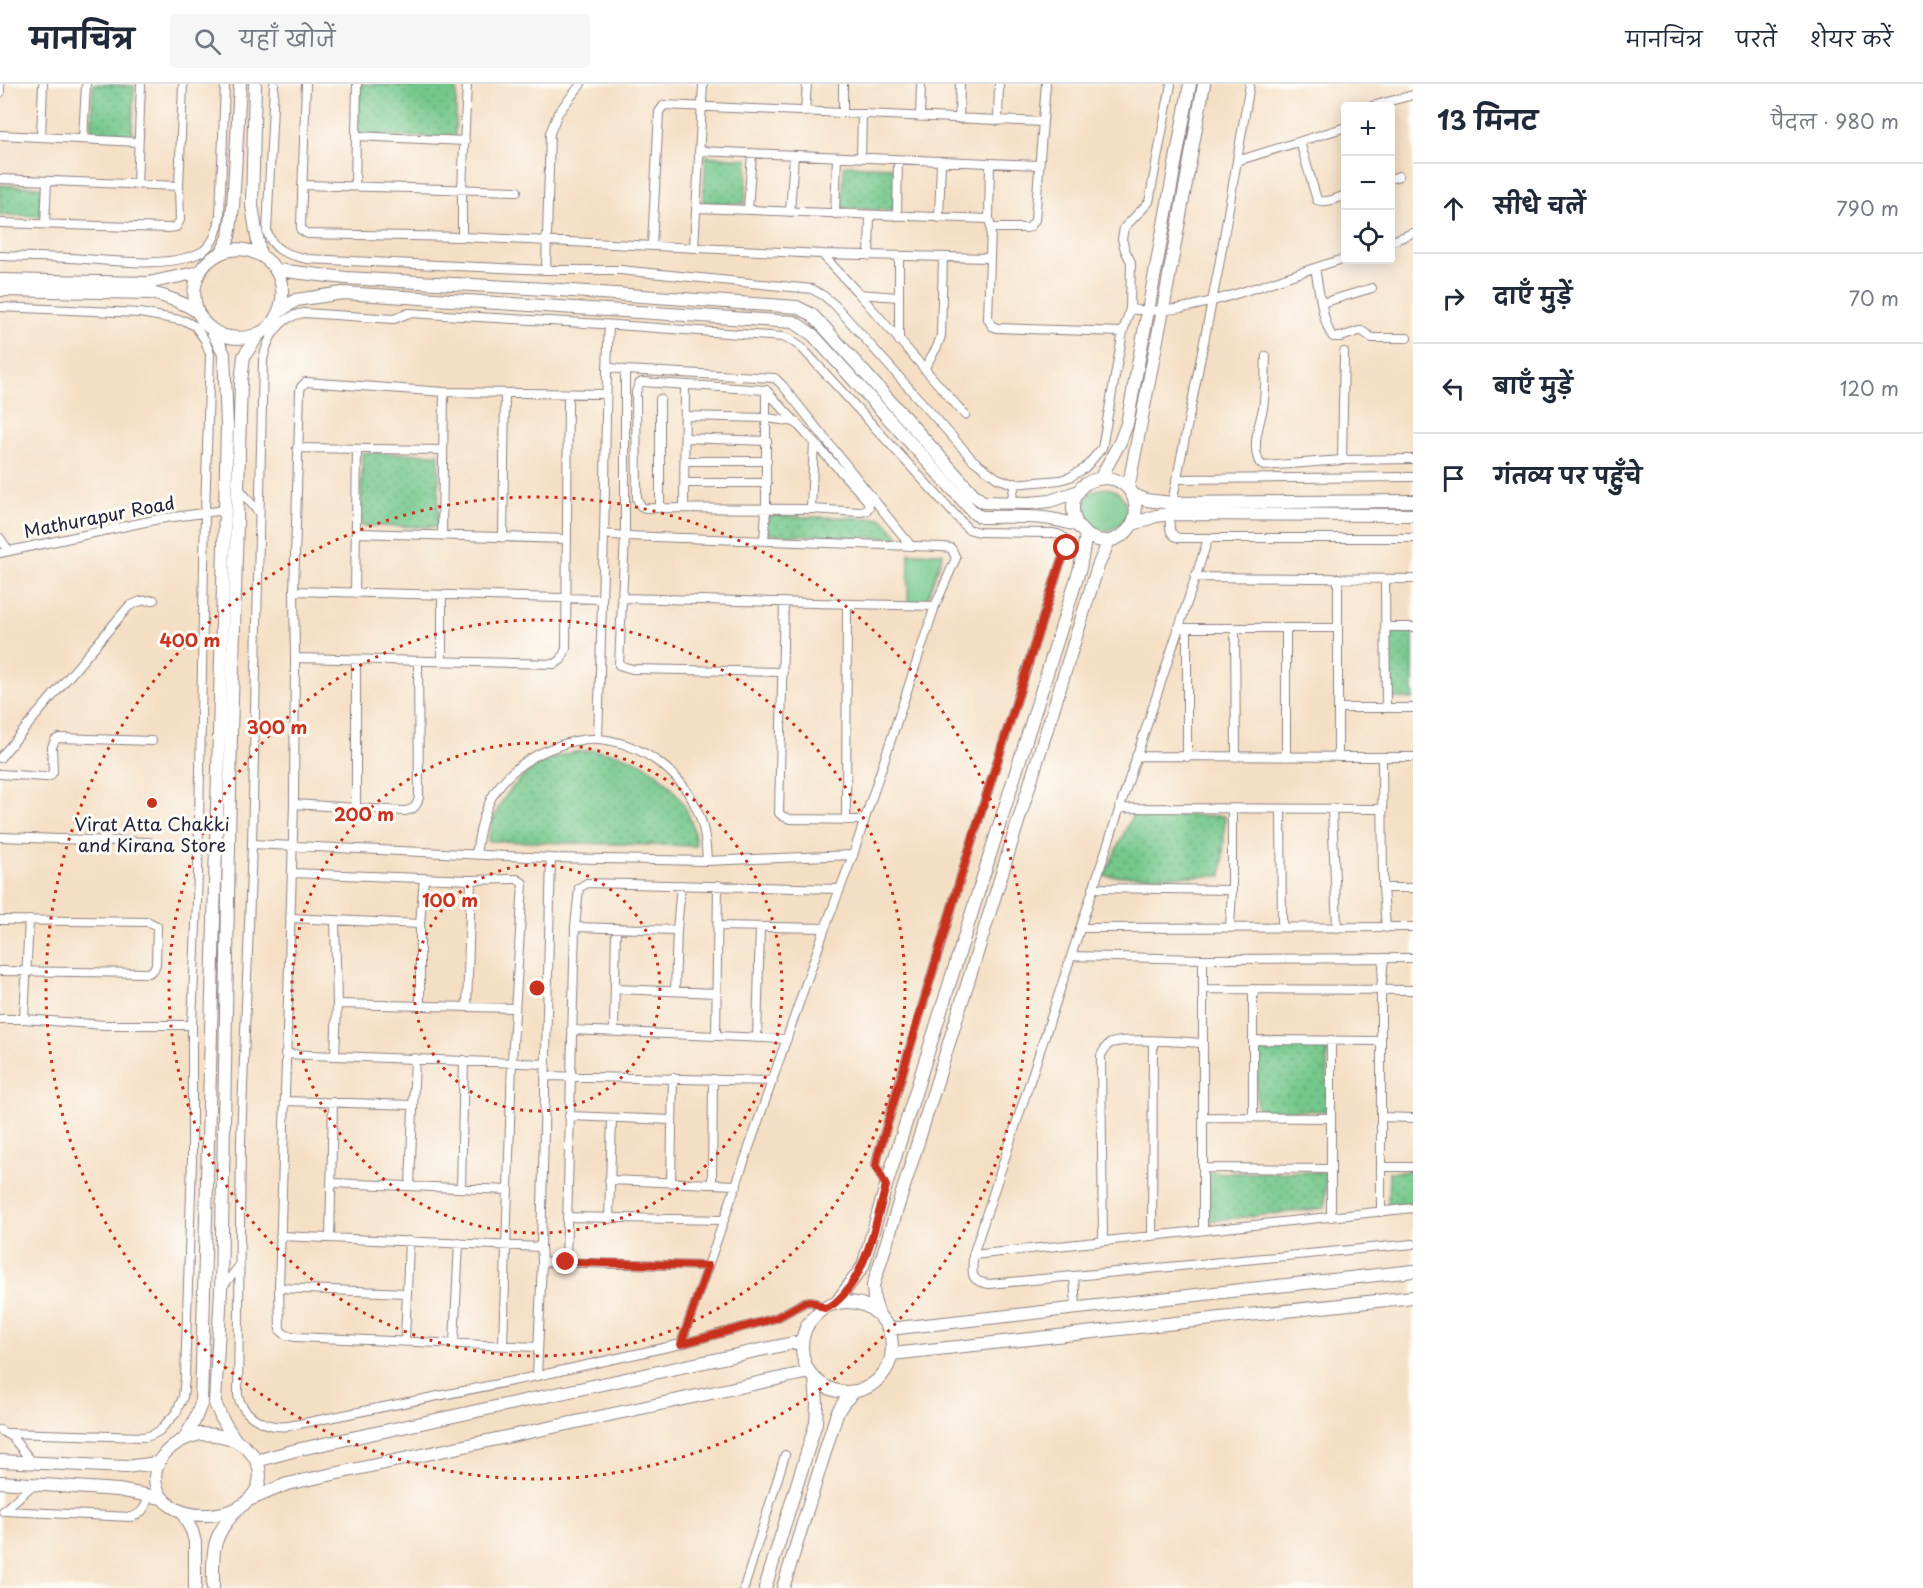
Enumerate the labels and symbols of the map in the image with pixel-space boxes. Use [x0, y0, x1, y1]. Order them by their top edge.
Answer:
street label: Mathurapur Road [21, 488, 177, 544]
route start [1053, 534, 1079, 560]
text: 400 m [160, 626, 220, 653]
text: 300 m [247, 713, 307, 740]
marker: Virat Atta Chakki and Kirana Store [145, 796, 159, 810]
text: 200 m [334, 800, 394, 827]
place label: Virat Atta Chakki and Kirana Store [74, 810, 230, 858]
text: 100 m [422, 886, 478, 913]
centre of rings [527, 978, 547, 998]
route end [552, 1248, 578, 1274]

